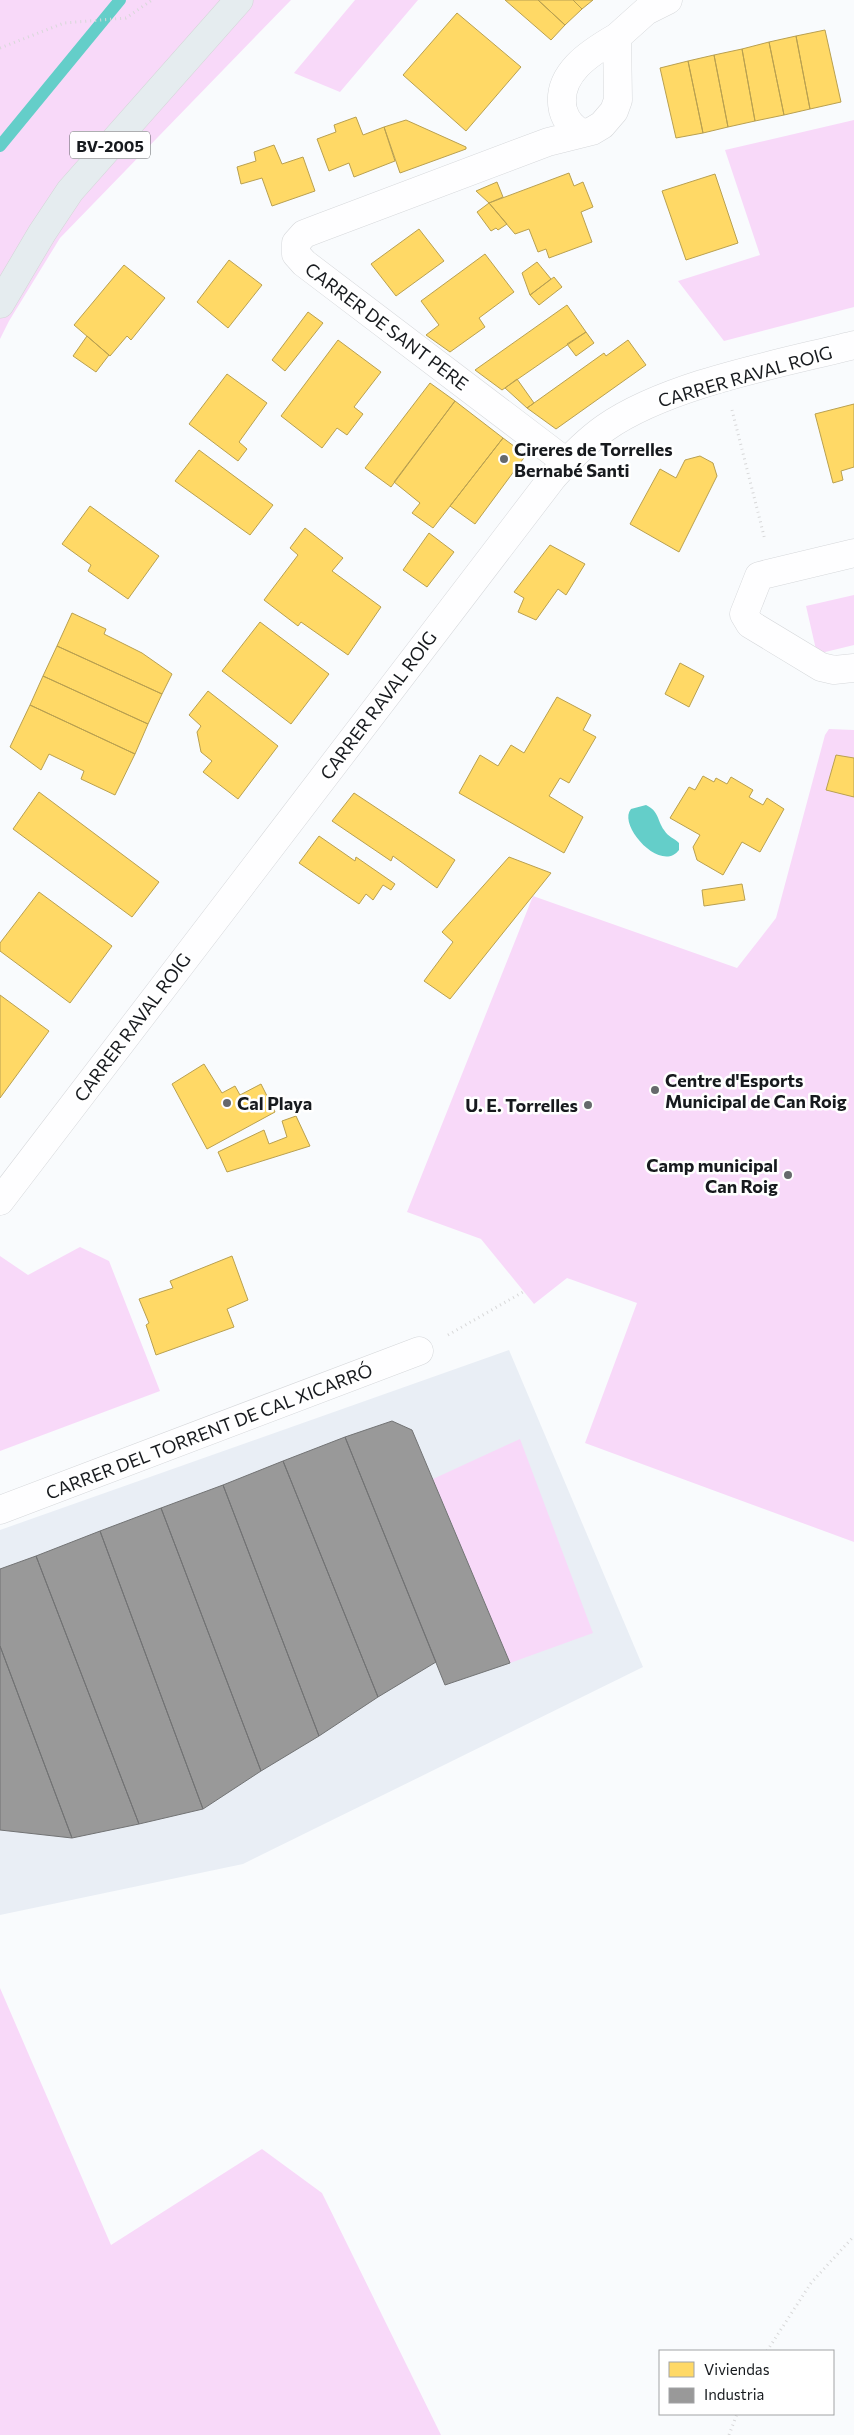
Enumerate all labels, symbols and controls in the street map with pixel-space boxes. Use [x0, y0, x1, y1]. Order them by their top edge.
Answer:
road number: BV-2005 [70, 132, 150, 158]
street label: CARRER DE SANT PERE [301, 257, 473, 395]
street label: CARRER RAVAL ROIG [655, 341, 835, 411]
place label: Cireres de Torrelles Bernabé Santi [514, 438, 673, 481]
marker: Cireres de Torrelles Bernabé Santi [498, 453, 510, 465]
street label: CARRER RAVAL ROIG [315, 626, 441, 784]
street label: CARRER RAVAL ROIG [69, 948, 195, 1106]
place label: Centre d'Esports Municipal de Can Roig [665, 1069, 847, 1112]
marker: Centre d'Esports Municipal de Can Roig [649, 1084, 661, 1096]
place label: Cal Playa [237, 1092, 312, 1114]
place label: U. E. Torrelles [465, 1094, 578, 1116]
marker: Cal Playa [221, 1097, 233, 1109]
marker: U. E. Torrelles [582, 1099, 594, 1111]
place label: Camp municipal Can Roig [646, 1154, 778, 1197]
marker: Camp municipal Can Roig [782, 1169, 794, 1181]
street label: CARRER DEL TORRENT DE CAL XICARRÓ [43, 1358, 375, 1504]
legend [659, 2350, 834, 2415]
text: Viviendas [704, 2360, 770, 2378]
text: Industria [704, 2385, 764, 2403]

